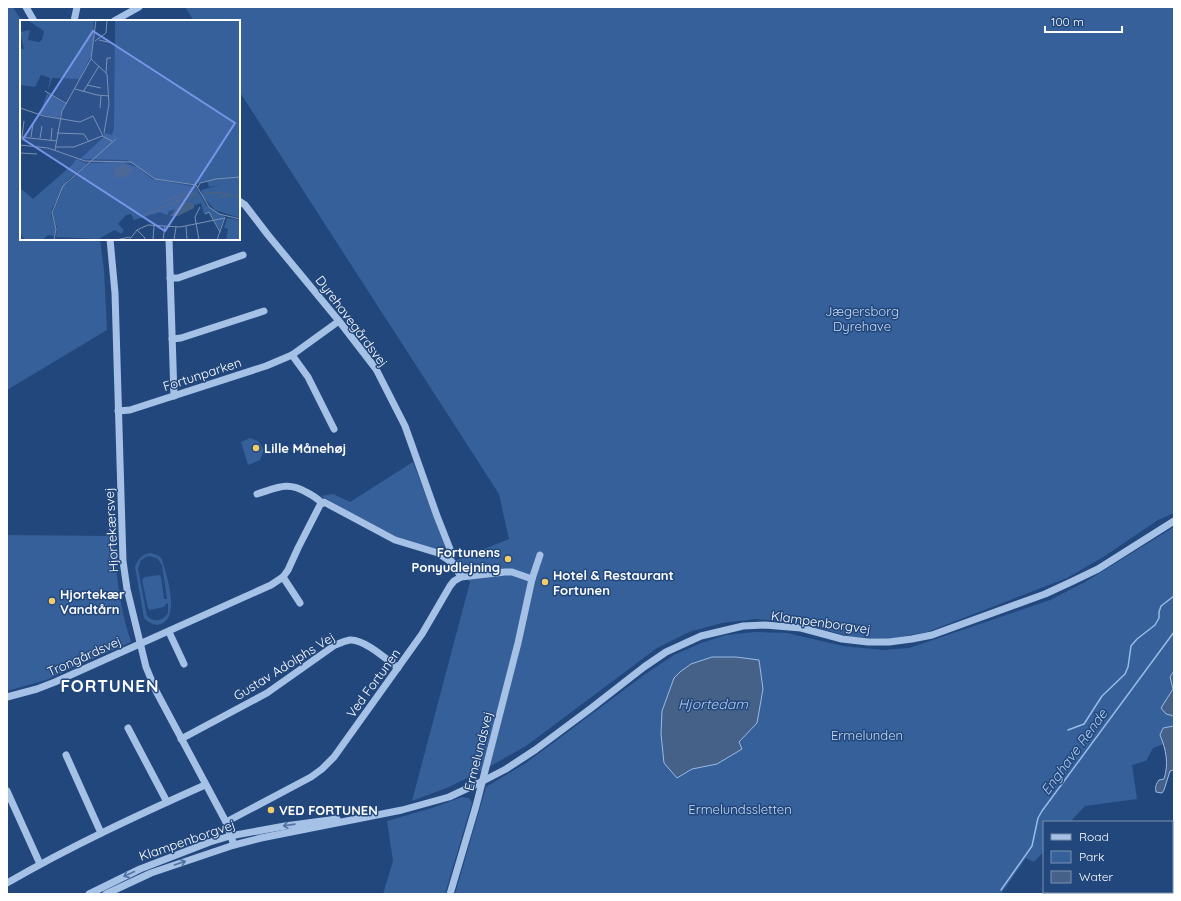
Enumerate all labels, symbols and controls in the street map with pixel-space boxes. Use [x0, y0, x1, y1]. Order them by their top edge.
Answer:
scale bar [1045, 8, 1122, 34]
text: 100 m [1051, 14, 1084, 29]
inset map [20, 20, 240, 240]
street label: Dyrehavegårdsvej [312, 272, 392, 370]
park label: Jægersborg Dyrehave [825, 303, 899, 334]
street label: Fortunparken [161, 354, 243, 394]
place label: Lille Månehøj [264, 440, 346, 456]
marker: Lille Månehøj [251, 443, 261, 453]
street label: Hjortekærsvej [101, 487, 121, 573]
place label: Fortunens Ponyudlejning [412, 544, 500, 575]
marker: Fortunens Ponyudlejning [503, 554, 513, 564]
place label: Hotel & Restaurant Fortunen [553, 567, 674, 598]
marker: Hotel & Restaurant Fortunen [540, 577, 550, 587]
place label: Hjortekær Vandtårn [60, 586, 125, 617]
marker: Hjortekær Vandtårn [47, 596, 57, 606]
street label: Klampenborgvej [770, 607, 872, 637]
street label: Gustav Adolphs Vej [230, 628, 338, 704]
street label: Trongårdsvej [44, 633, 124, 679]
street label: Ved Fortunen [343, 645, 403, 721]
district label: FORTUNEN [60, 675, 160, 696]
water label: Hjortedam [678, 695, 748, 713]
water label: Enghave Rende [1037, 705, 1112, 798]
street label: Ermelundsvej [460, 710, 496, 792]
park label: Ermelunden [831, 727, 903, 743]
park label: Ermelundssletten [688, 801, 792, 817]
place label: VED FORTUNEN [279, 802, 378, 818]
marker: VED FORTUNEN [266, 805, 276, 815]
street label: Klampenborgvej [137, 816, 237, 864]
one-way arrow [283, 821, 296, 829]
legend [1043, 821, 1173, 893]
text: Road [1079, 829, 1109, 844]
text: Park [1079, 849, 1104, 864]
one-way arrow [174, 858, 186, 866]
text: Water [1079, 869, 1114, 884]
one-way arrow [123, 871, 135, 878]

